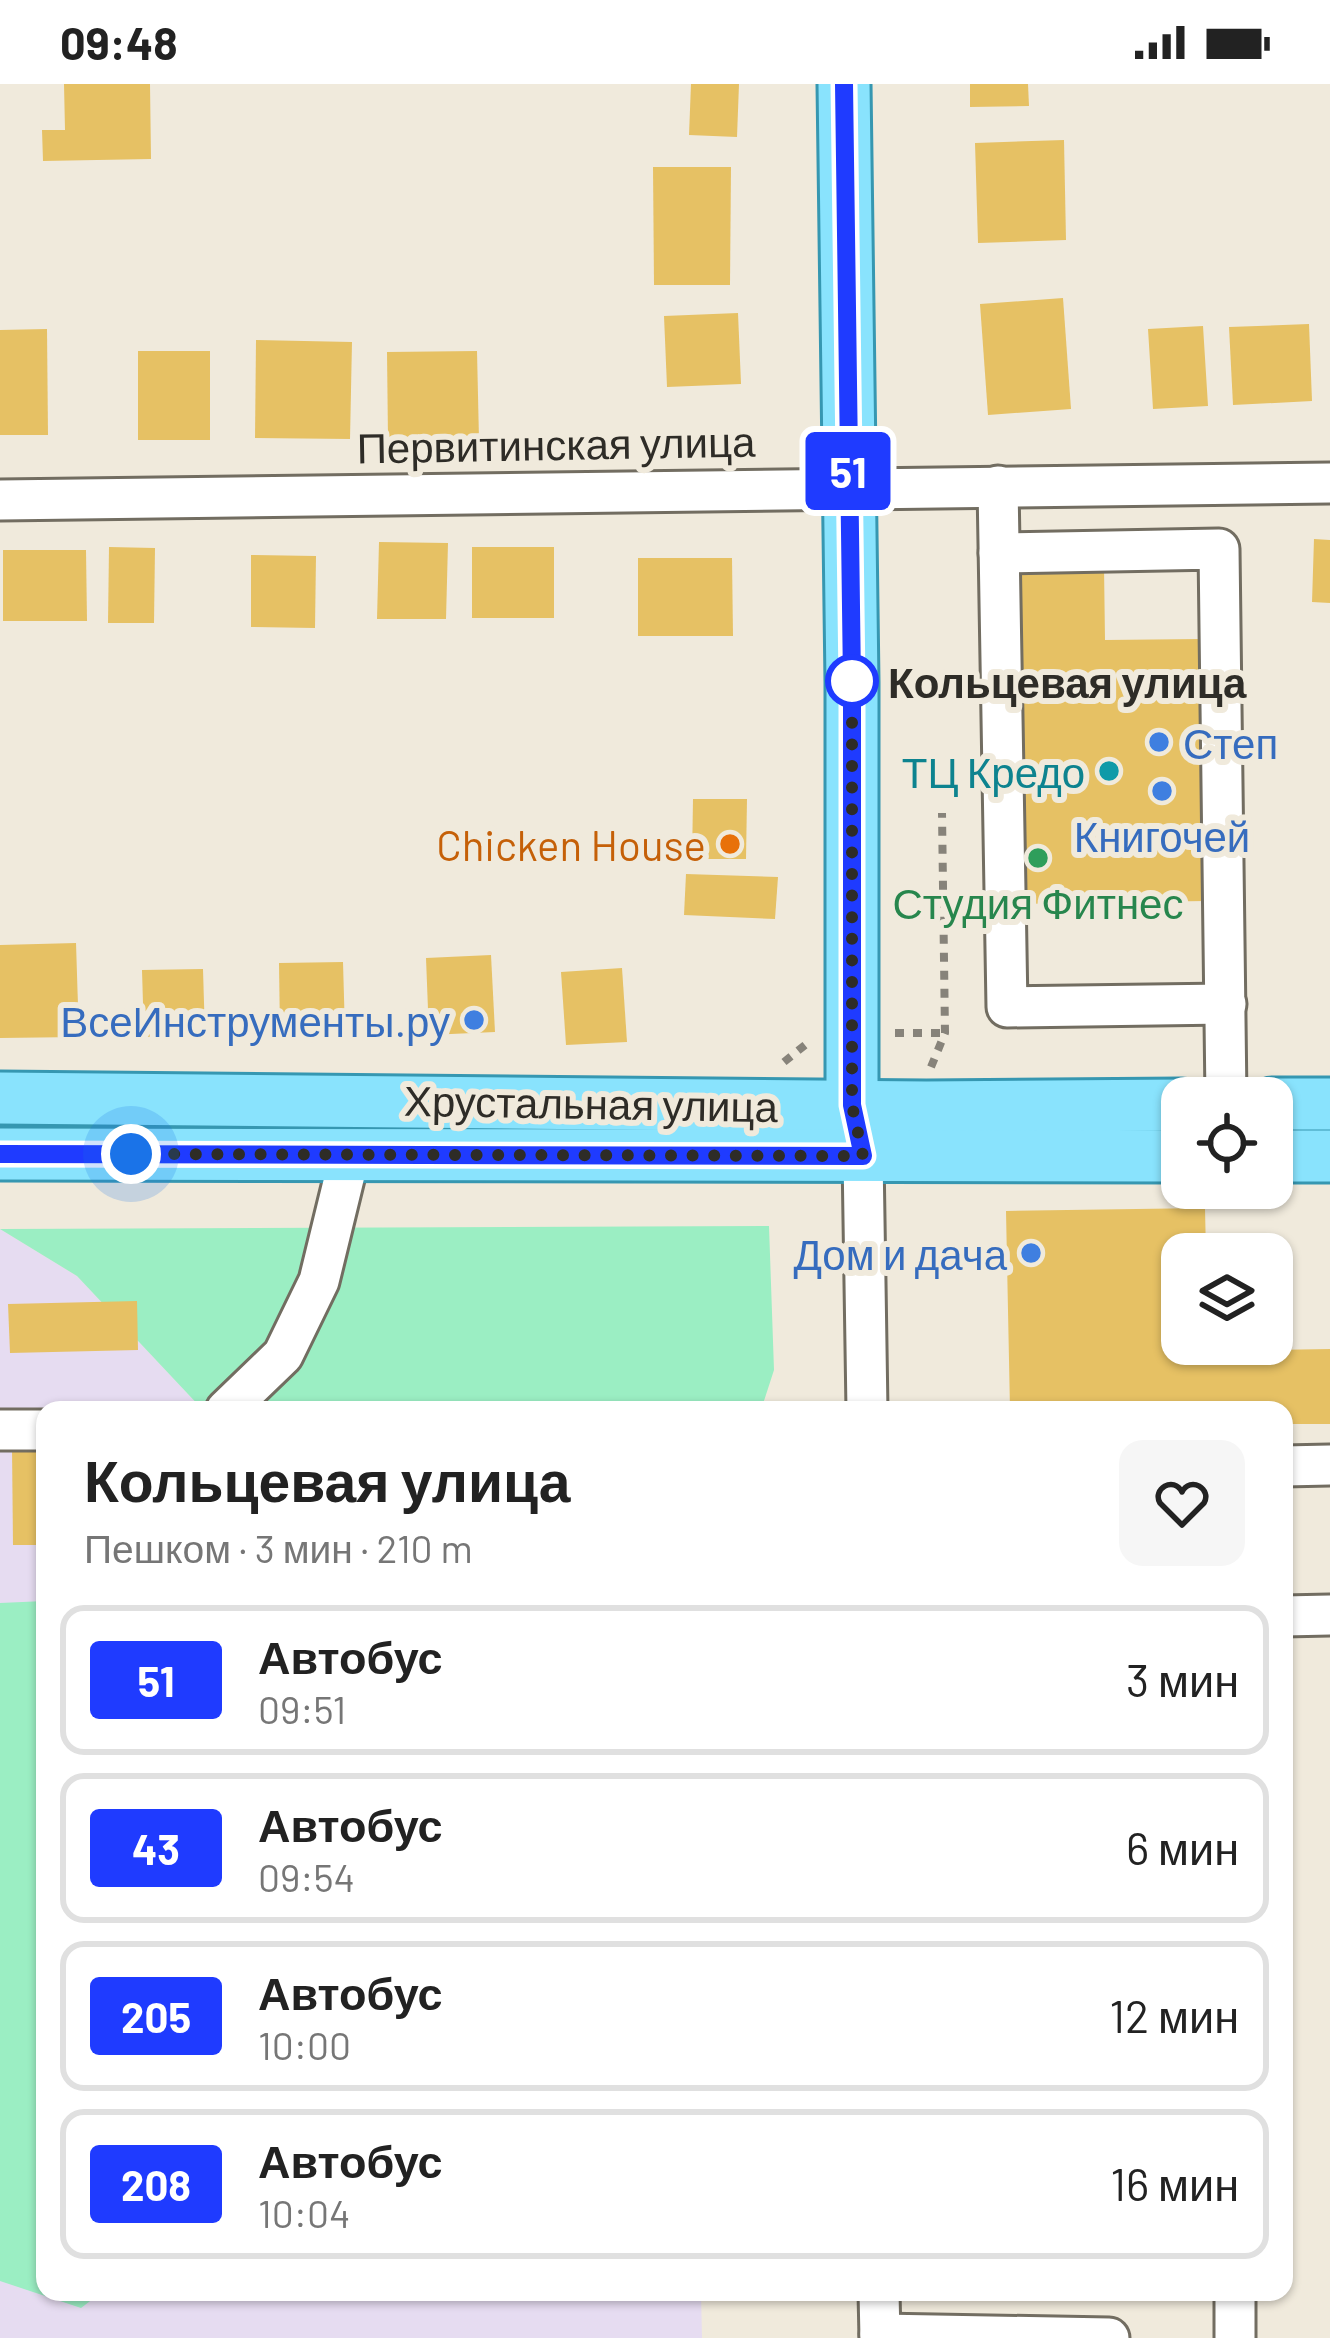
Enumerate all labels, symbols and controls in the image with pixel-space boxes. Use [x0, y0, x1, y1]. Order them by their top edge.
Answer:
text: 09:48 [60, 15, 178, 69]
street label: Первитинская улица [356, 415, 756, 472]
line badge: 51 [794, 432, 902, 510]
text: 51 [829, 446, 867, 496]
marker: Кольцевая улица [827, 656, 877, 706]
place label: Кольцевая улица [888, 656, 1247, 707]
place label: Степ [1183, 717, 1278, 767]
marker: Степ [1146, 729, 1172, 755]
place label: ТЦ Кредо [902, 746, 1085, 797]
marker: ТЦ Кредо [1096, 758, 1122, 784]
marker: Книгочей [1149, 778, 1175, 804]
place label: Книгочей [1074, 810, 1250, 860]
place label: Chicken House [436, 819, 706, 869]
marker: Chicken House [717, 831, 743, 857]
marker: Студия Фитнес [1025, 845, 1051, 871]
place label: Студия Фитнес [893, 877, 1183, 928]
place label: ВсеИнструменты.ру [60, 995, 450, 1046]
marker: ВсеИнструменты.ру [461, 1007, 487, 1033]
street label: Хрустальная улица [404, 1074, 779, 1131]
map controls [1161, 1077, 1293, 1365]
button: locate [1161, 1077, 1293, 1209]
your location [101, 1124, 161, 1184]
place label: Дом и дача [793, 1228, 1008, 1279]
button: layers [1161, 1233, 1293, 1365]
marker: Дом и дача [1018, 1240, 1044, 1266]
button: heart [1119, 1440, 1245, 1566]
text: Кольцевая улица [84, 1445, 570, 1513]
text: Пешком · 3 мин · 210 m [84, 1524, 473, 1571]
text: Автобус [258, 1629, 443, 1683]
text: 3 мин [1126, 1652, 1239, 1706]
text: 51 [137, 1655, 175, 1705]
text: 09:51 [258, 1685, 346, 1732]
text: Автобус [258, 1797, 443, 1851]
text: 6 мин [1126, 1820, 1239, 1874]
text: 43 [132, 1823, 180, 1873]
text: 09:54 [258, 1853, 355, 1900]
text: Автобус [258, 1965, 443, 2019]
text: 12 мин [1109, 1988, 1239, 2042]
text: 205 [121, 1991, 191, 2041]
text: 10:00 [258, 2021, 351, 2068]
text: Автобус [258, 2133, 443, 2187]
text: 16 мин [1110, 2156, 1239, 2210]
text: 208 [121, 2159, 191, 2209]
text: 10:04 [258, 2189, 350, 2236]

